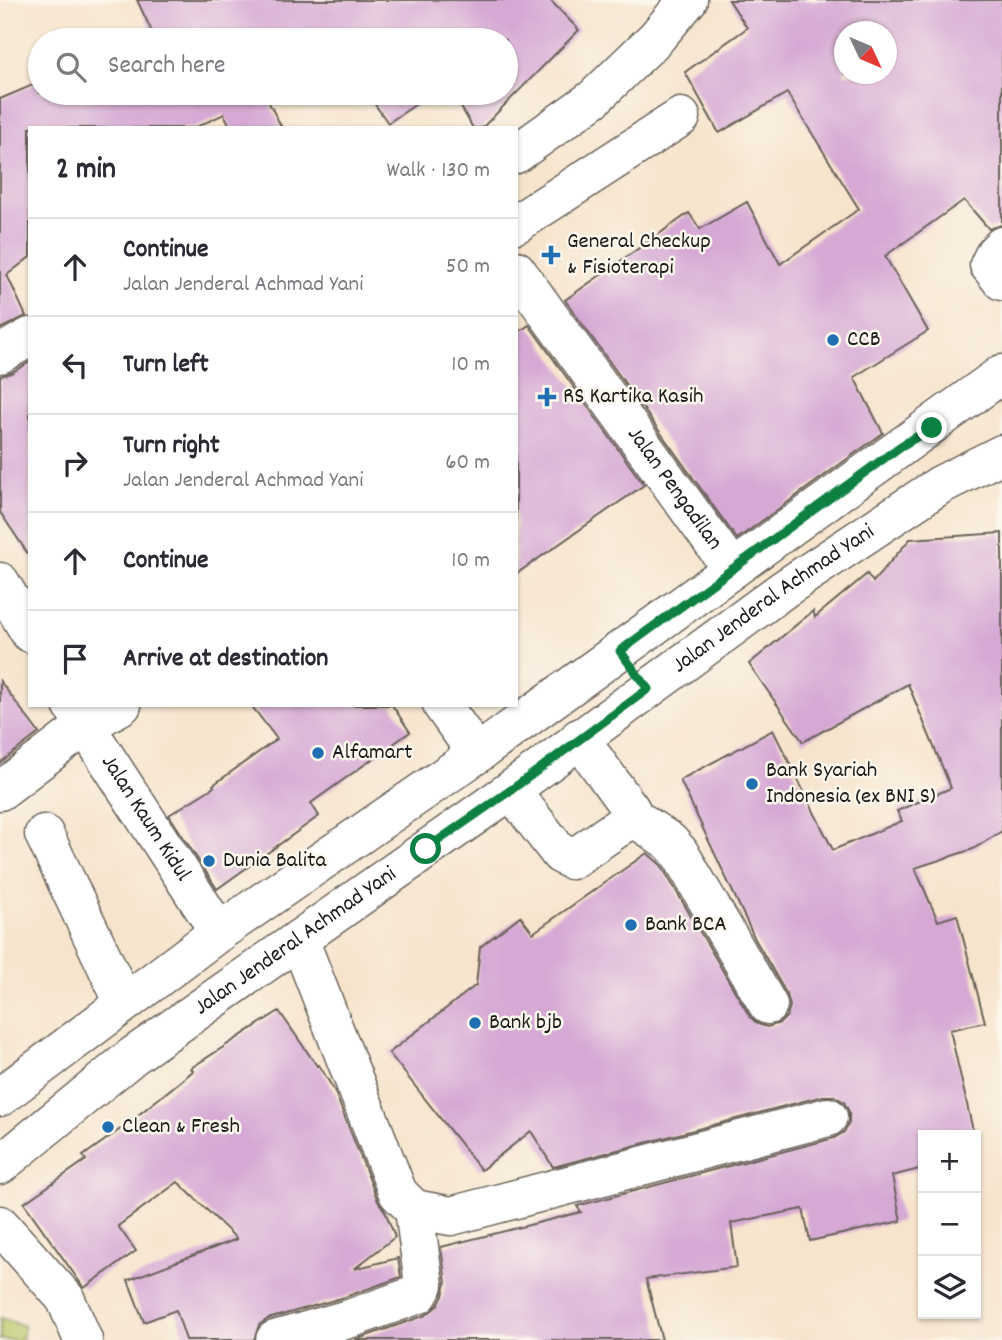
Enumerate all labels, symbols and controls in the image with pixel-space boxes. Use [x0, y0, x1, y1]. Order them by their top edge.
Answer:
north arrow [834, 21, 897, 84]
search box [28, 28, 518, 105]
icon: search [52, 48, 90, 86]
text: Search here [108, 48, 226, 85]
text: 2 min [56, 150, 116, 193]
text: Walk · 130 m [386, 155, 490, 188]
place label: General Checkup & Fisioterapi [567, 226, 711, 285]
text: Continue [123, 232, 208, 269]
marker: General Checkup & Fisioterapi [541, 245, 561, 265]
icon: ahead [56, 248, 94, 286]
text: 50 m [446, 251, 490, 284]
text: Jalan Jenderal Achmad Yani [123, 269, 363, 302]
place label: CCB [847, 324, 881, 357]
marker: CCB [825, 332, 841, 348]
icon: left [56, 346, 94, 384]
text: Turn left [123, 347, 209, 384]
text: 10 m [451, 349, 490, 382]
place label: RS Kartika Kasih [563, 381, 704, 414]
marker: RS Kartika Kasih [537, 387, 557, 407]
route end [916, 412, 947, 443]
street label: Jalan Pengadilan [618, 420, 730, 557]
text: Turn right [123, 428, 220, 465]
icon: right [56, 444, 94, 482]
text: 60 m [445, 447, 490, 480]
text: Jalan Jenderal Achmad Yani [123, 465, 363, 498]
street label: Jalan Jenderal Achmad Yani [666, 516, 881, 682]
icon: ahead [56, 542, 94, 580]
text: Continue [123, 543, 208, 580]
text: 10 m [451, 545, 490, 578]
icon: arrive [56, 640, 94, 678]
text: Arrive at destination [123, 641, 328, 678]
place label: Alfamart [332, 737, 413, 770]
marker: Alfamart [310, 745, 326, 761]
street label: Jalan Kaum Kidul [92, 749, 199, 889]
place label: Bank Syariah Indonesia (ex BNI S) [766, 755, 936, 814]
marker: Bank Syariah Indonesia (ex BNI S) [744, 776, 760, 792]
route start [410, 833, 441, 864]
place label: Dunia Balita [223, 845, 328, 878]
marker: Dunia Balita [201, 853, 217, 869]
street label: Jalan Jenderal Achmad Yani [188, 859, 404, 1024]
place label: Bank BCA [645, 909, 727, 942]
marker: Bank BCA [623, 917, 639, 933]
place label: Bank bjb [489, 1007, 562, 1040]
marker: Bank bjb [467, 1015, 483, 1031]
place label: Clean & Fresh [122, 1111, 240, 1144]
marker: Clean & Fresh [100, 1119, 116, 1135]
map controls [918, 1130, 981, 1319]
button: + [918, 1130, 981, 1193]
button: − [918, 1193, 981, 1256]
button: layers [918, 1256, 981, 1319]

